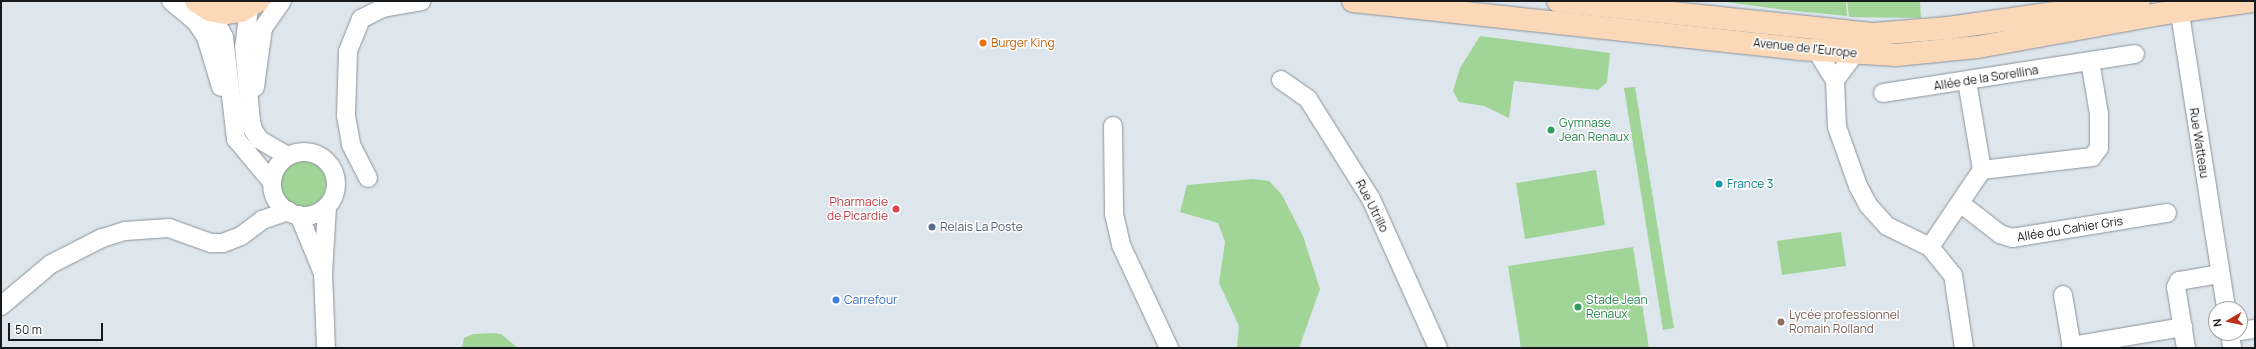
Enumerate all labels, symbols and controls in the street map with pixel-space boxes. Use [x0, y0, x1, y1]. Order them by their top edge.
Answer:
street label: Avenue de l'Europe [1752, 35, 1858, 61]
place label: Burger King [991, 36, 1055, 50]
marker: Burger King [978, 38, 988, 48]
street label: Allée de la Sorellina [1933, 63, 2039, 93]
street label: Rue Watteau [2186, 107, 2212, 179]
place label: Gymnase Jean Renaux [1559, 116, 1629, 144]
marker: Gymnase Jean Renaux [1546, 125, 1556, 135]
street label: Rue Utrillo [1353, 177, 1391, 235]
place label: France 3 [1727, 177, 1773, 191]
marker: France 3 [1714, 179, 1724, 189]
place label: Pharmacie de Picardie [827, 195, 888, 223]
marker: Pharmacie de Picardie [891, 204, 901, 214]
street label: Allée du Cahier Gris [2016, 214, 2124, 244]
place label: Relais La Poste [940, 220, 1023, 234]
marker: Relais La Poste [927, 222, 937, 232]
place label: Carrefour [844, 293, 897, 307]
place label: Stade Jean Renaux [1586, 293, 1648, 321]
marker: Carrefour [831, 295, 841, 305]
north arrow [2208, 301, 2248, 341]
marker: Stade Jean Renaux [1573, 302, 1583, 312]
place label: Lycée professionnel Romain Rolland [1789, 308, 1900, 336]
scale bar [10, 315, 105, 341]
marker: Lycée professionnel Romain Rolland [1776, 317, 1786, 327]
text: N [2209, 318, 2225, 328]
text: 50 m [15, 321, 42, 338]

